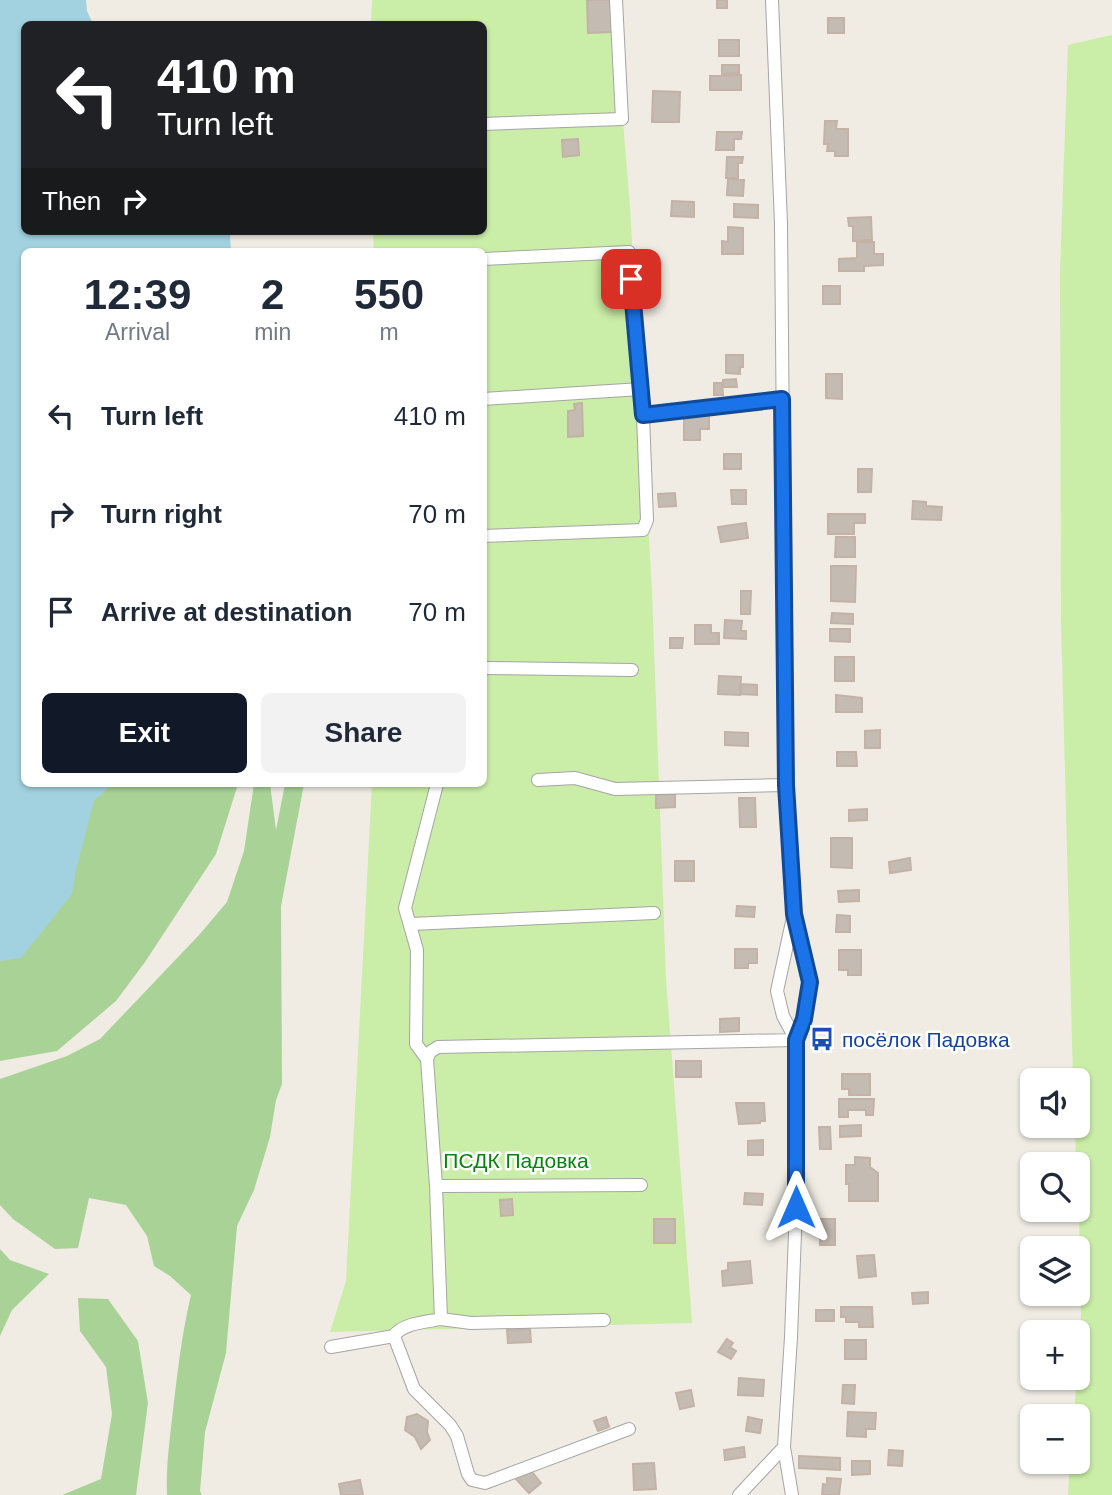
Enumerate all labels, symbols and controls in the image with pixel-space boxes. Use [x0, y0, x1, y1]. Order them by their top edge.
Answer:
icon: left [42, 49, 133, 140]
text: 410 m [157, 49, 296, 103]
text: Turn left [157, 106, 273, 142]
icon: right [115, 182, 153, 220]
text: Then [42, 186, 101, 216]
pin [601, 249, 661, 309]
icon: arrive [612, 260, 650, 298]
text: 12:39 [84, 271, 191, 318]
text: 2 [261, 271, 284, 318]
text: 550 [354, 271, 424, 318]
text: Arrival [105, 319, 170, 345]
text: min [254, 319, 291, 345]
text: m [380, 319, 399, 345]
icon: left [42, 397, 80, 435]
text: Turn left [101, 401, 203, 431]
text: 410 m [394, 401, 466, 431]
icon: right [42, 495, 80, 533]
text: Turn right [101, 499, 222, 529]
text: 70 m [408, 499, 466, 529]
icon: arrive [42, 593, 80, 631]
text: Arrive at destination [101, 597, 352, 627]
text: 70 m [408, 597, 466, 627]
button: Exit [42, 693, 247, 773]
button: Share [261, 693, 466, 773]
bus stop icon: посёлок Падовка [808, 1025, 836, 1053]
place label: посёлок Падовка [842, 1028, 1010, 1051]
map controls [1020, 1068, 1090, 1474]
button: sound [1020, 1068, 1090, 1138]
park label: ПСДК Падовка [443, 1149, 589, 1172]
button: search [1020, 1152, 1090, 1222]
position arrow [759, 1170, 833, 1244]
button: layers [1020, 1236, 1090, 1306]
button: + [1020, 1320, 1090, 1390]
button: − [1020, 1404, 1090, 1474]

